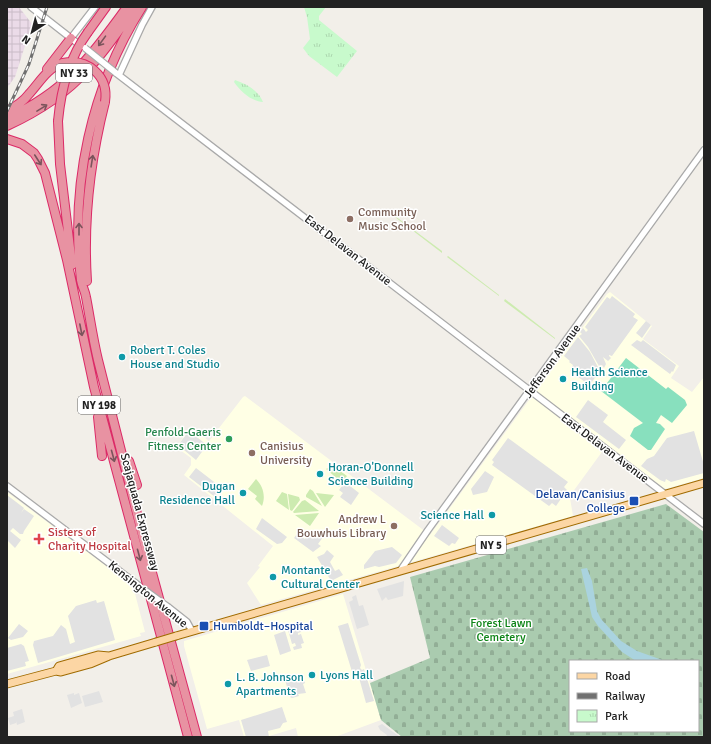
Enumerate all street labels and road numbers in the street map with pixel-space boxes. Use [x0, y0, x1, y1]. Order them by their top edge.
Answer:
road number: NY 33 [56, 64, 92, 82]
street label: East Delavan Avenue [301, 212, 394, 289]
street label: Jefferson Avenue [521, 321, 584, 401]
road number: NY 198 [78, 396, 120, 414]
street label: East Delavan Avenue [558, 410, 652, 486]
street label: Scajaquada Expressway [117, 452, 163, 573]
road number: NY 5 [476, 536, 506, 554]
street label: Kensington Avenue [105, 558, 190, 631]

